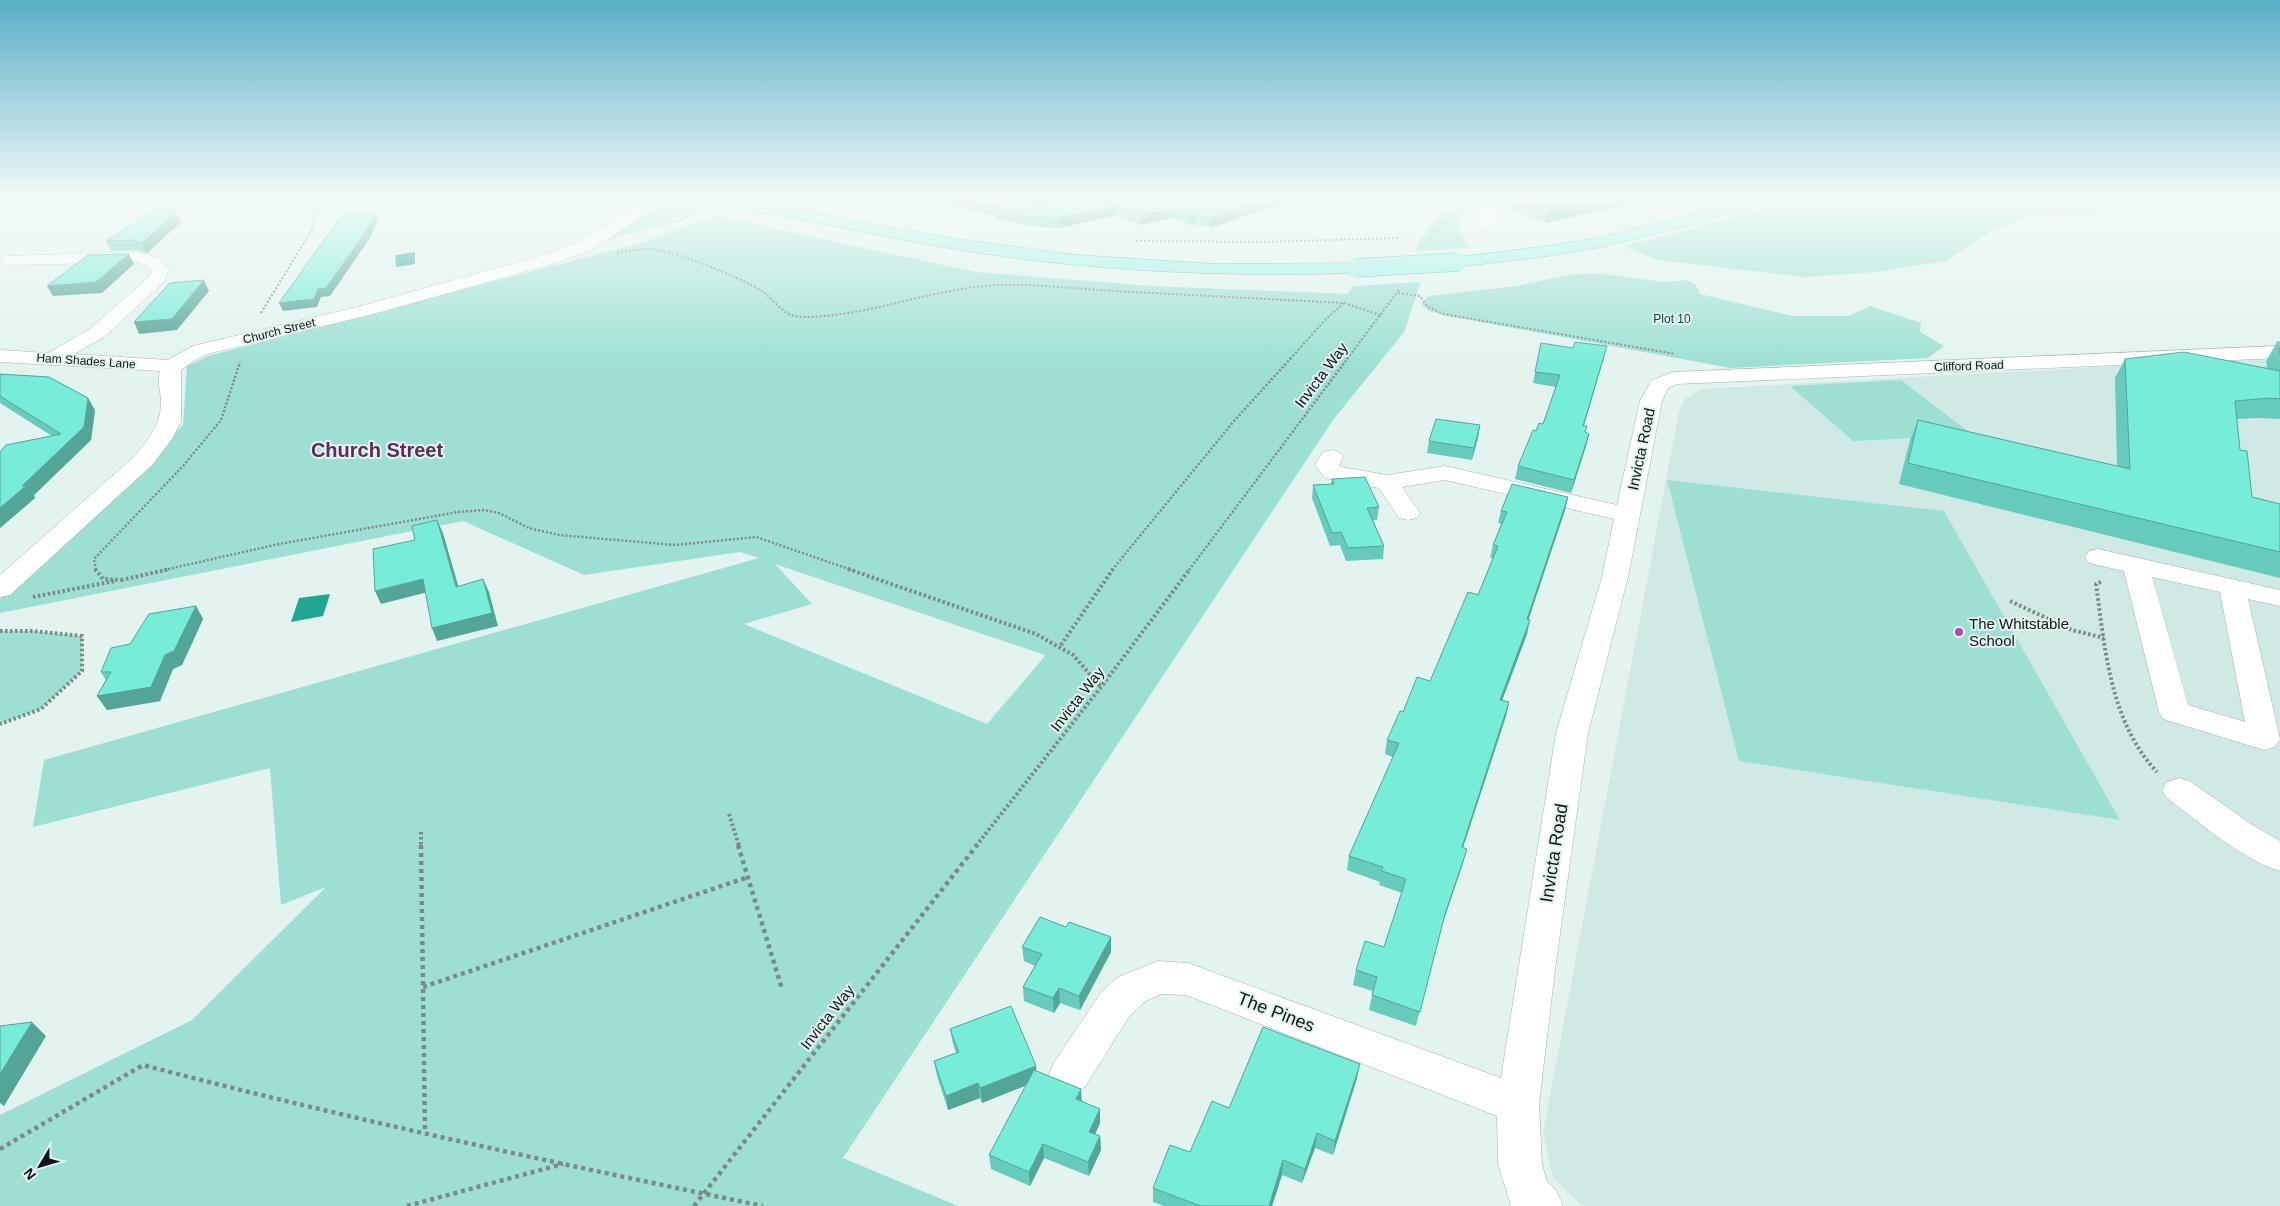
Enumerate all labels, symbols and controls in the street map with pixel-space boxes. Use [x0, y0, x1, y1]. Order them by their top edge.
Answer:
park label: Plot 10 [1653, 312, 1691, 326]
street label: Church Street [241, 315, 317, 347]
street label: Invicta Way [1291, 339, 1351, 411]
street label: Ham Shades Lane [36, 351, 136, 371]
street label: Clifford Road [1934, 358, 2004, 374]
street label: Invicta Road [1624, 406, 1658, 492]
district label: Church Street [311, 439, 443, 461]
place label: The Whitstable School [1969, 615, 2069, 649]
marker: The Whitstable School [1953, 626, 1965, 638]
street label: Invicta Way [1047, 663, 1108, 735]
street label: Invicta Road [1536, 802, 1572, 904]
street label: Invicta Way [797, 981, 858, 1053]
street label: The Pines [1235, 988, 1317, 1036]
north arrow [15, 1141, 65, 1191]
text: N [20, 1165, 39, 1183]

